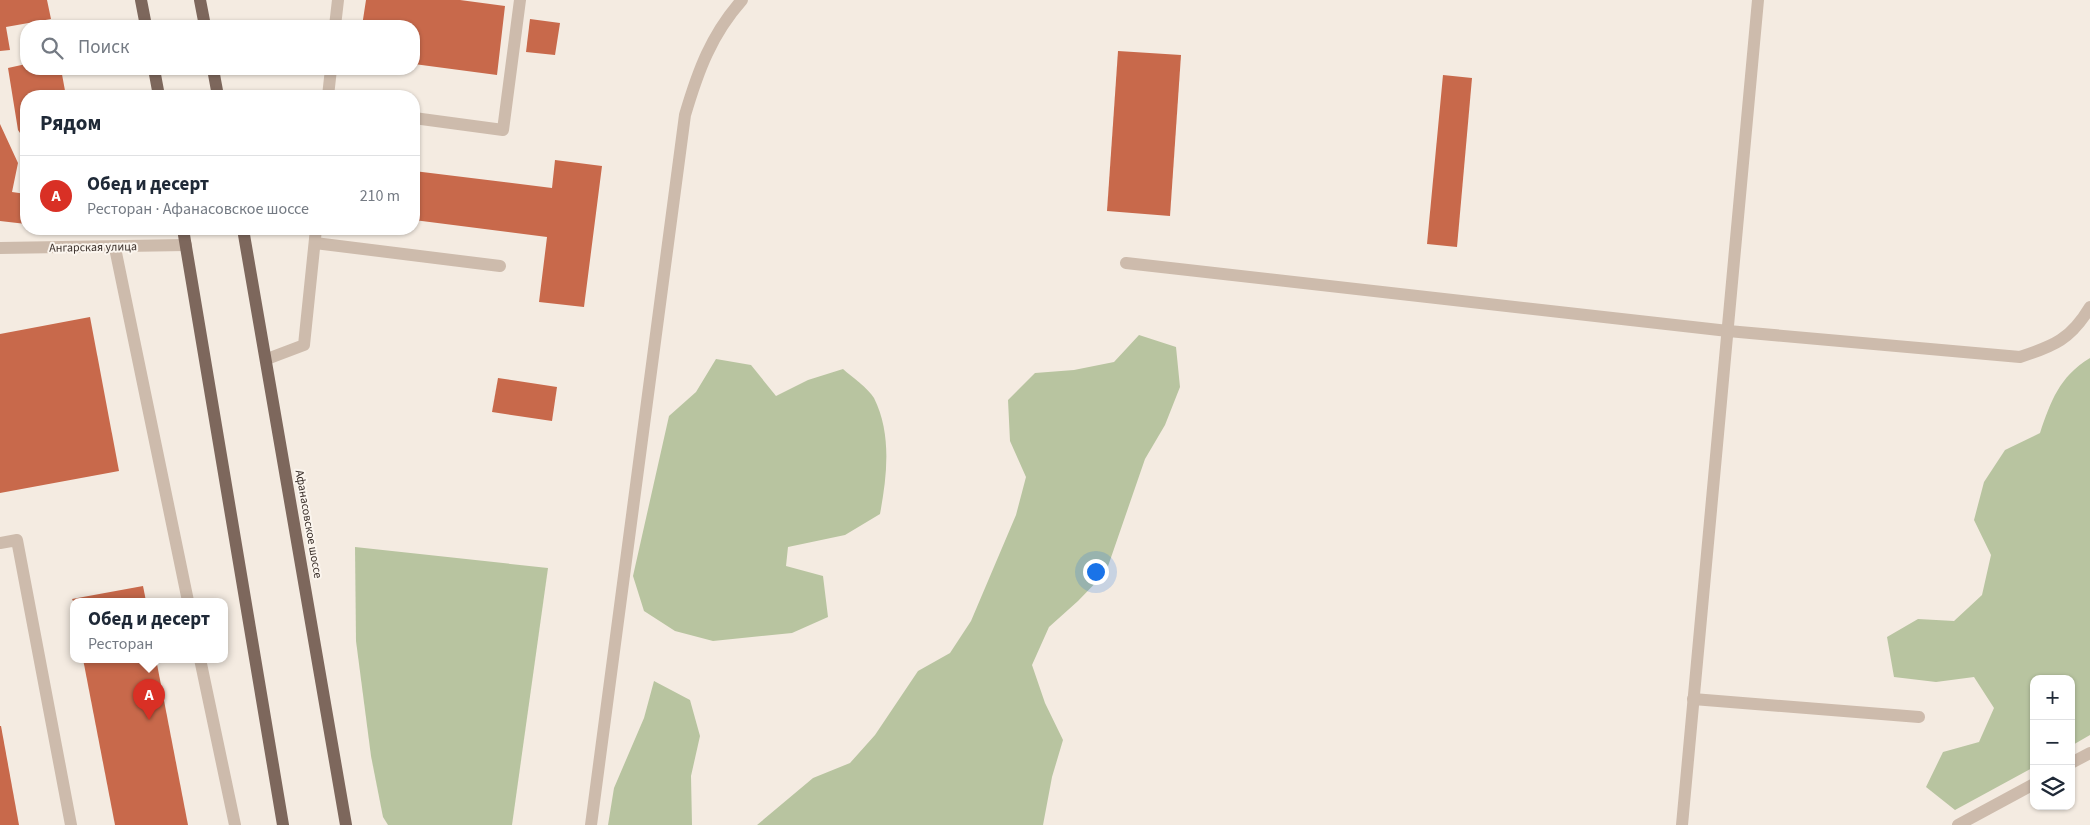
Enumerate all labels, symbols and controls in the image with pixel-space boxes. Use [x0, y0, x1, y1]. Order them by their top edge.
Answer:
search box [20, 20, 420, 75]
icon: search [38, 34, 66, 62]
text: Поиск [78, 34, 129, 61]
text: Рядом [40, 108, 101, 138]
text: Обед и десерт [87, 171, 209, 198]
text: A [51, 185, 61, 207]
text: 210 m [360, 185, 400, 207]
text: Ресторан · Афанасовское шоссе [87, 198, 309, 220]
street label: Ангарская улица [49, 238, 137, 257]
street label: Афанасовское шоссе [291, 469, 326, 580]
your location [1083, 559, 1109, 585]
popup [70, 598, 228, 663]
text: Обед и десерт [88, 606, 210, 633]
text: Ресторан [88, 633, 153, 655]
map controls [2030, 675, 2075, 810]
button: + [2030, 675, 2075, 720]
pin: A [133, 679, 165, 720]
button: − [2030, 720, 2075, 765]
button: layers [2030, 765, 2075, 810]

